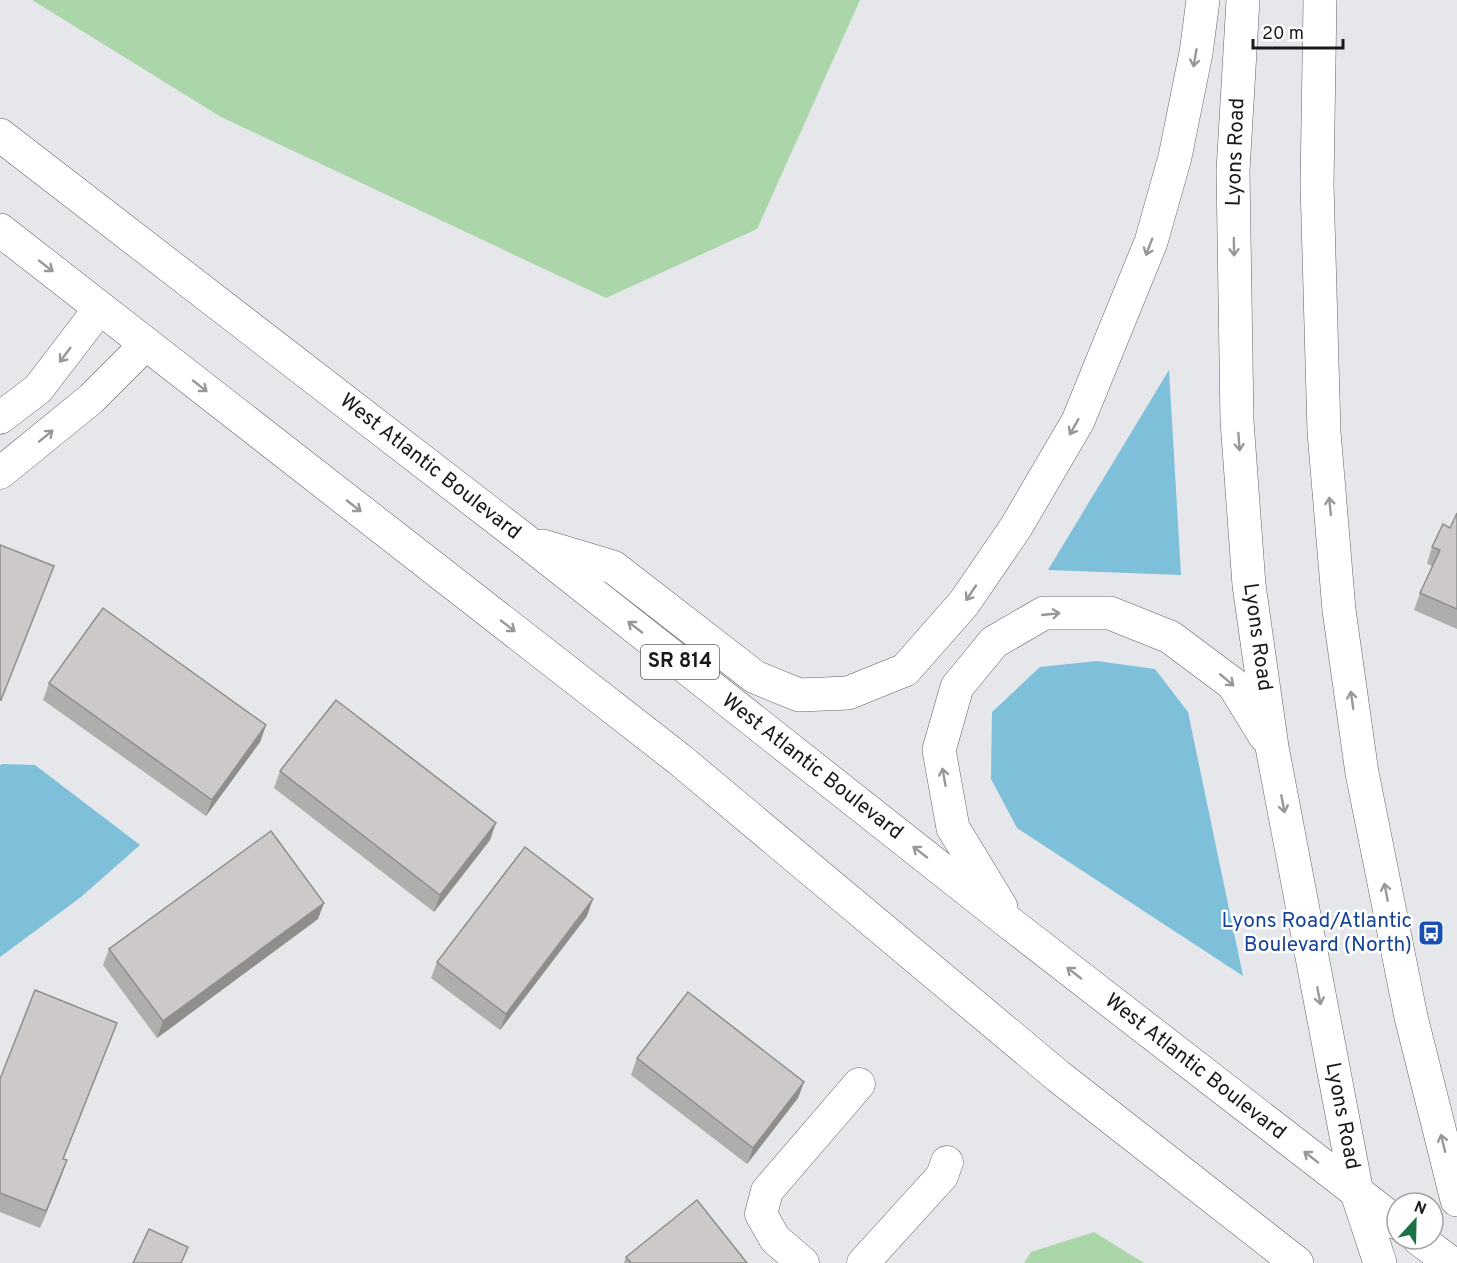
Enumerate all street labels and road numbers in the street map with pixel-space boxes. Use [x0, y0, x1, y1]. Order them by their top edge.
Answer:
street label: Lyons Road [1221, 97, 1251, 207]
street label: West Atlantic Boulevard [334, 388, 526, 546]
street label: Lyons Road [1236, 581, 1278, 693]
road number: SR 814 [641, 645, 719, 679]
street label: West Atlantic Boulevard [716, 688, 908, 846]
street label: West Atlantic Boulevard [1099, 988, 1291, 1146]
street label: Lyons Road [1318, 1060, 1366, 1172]

